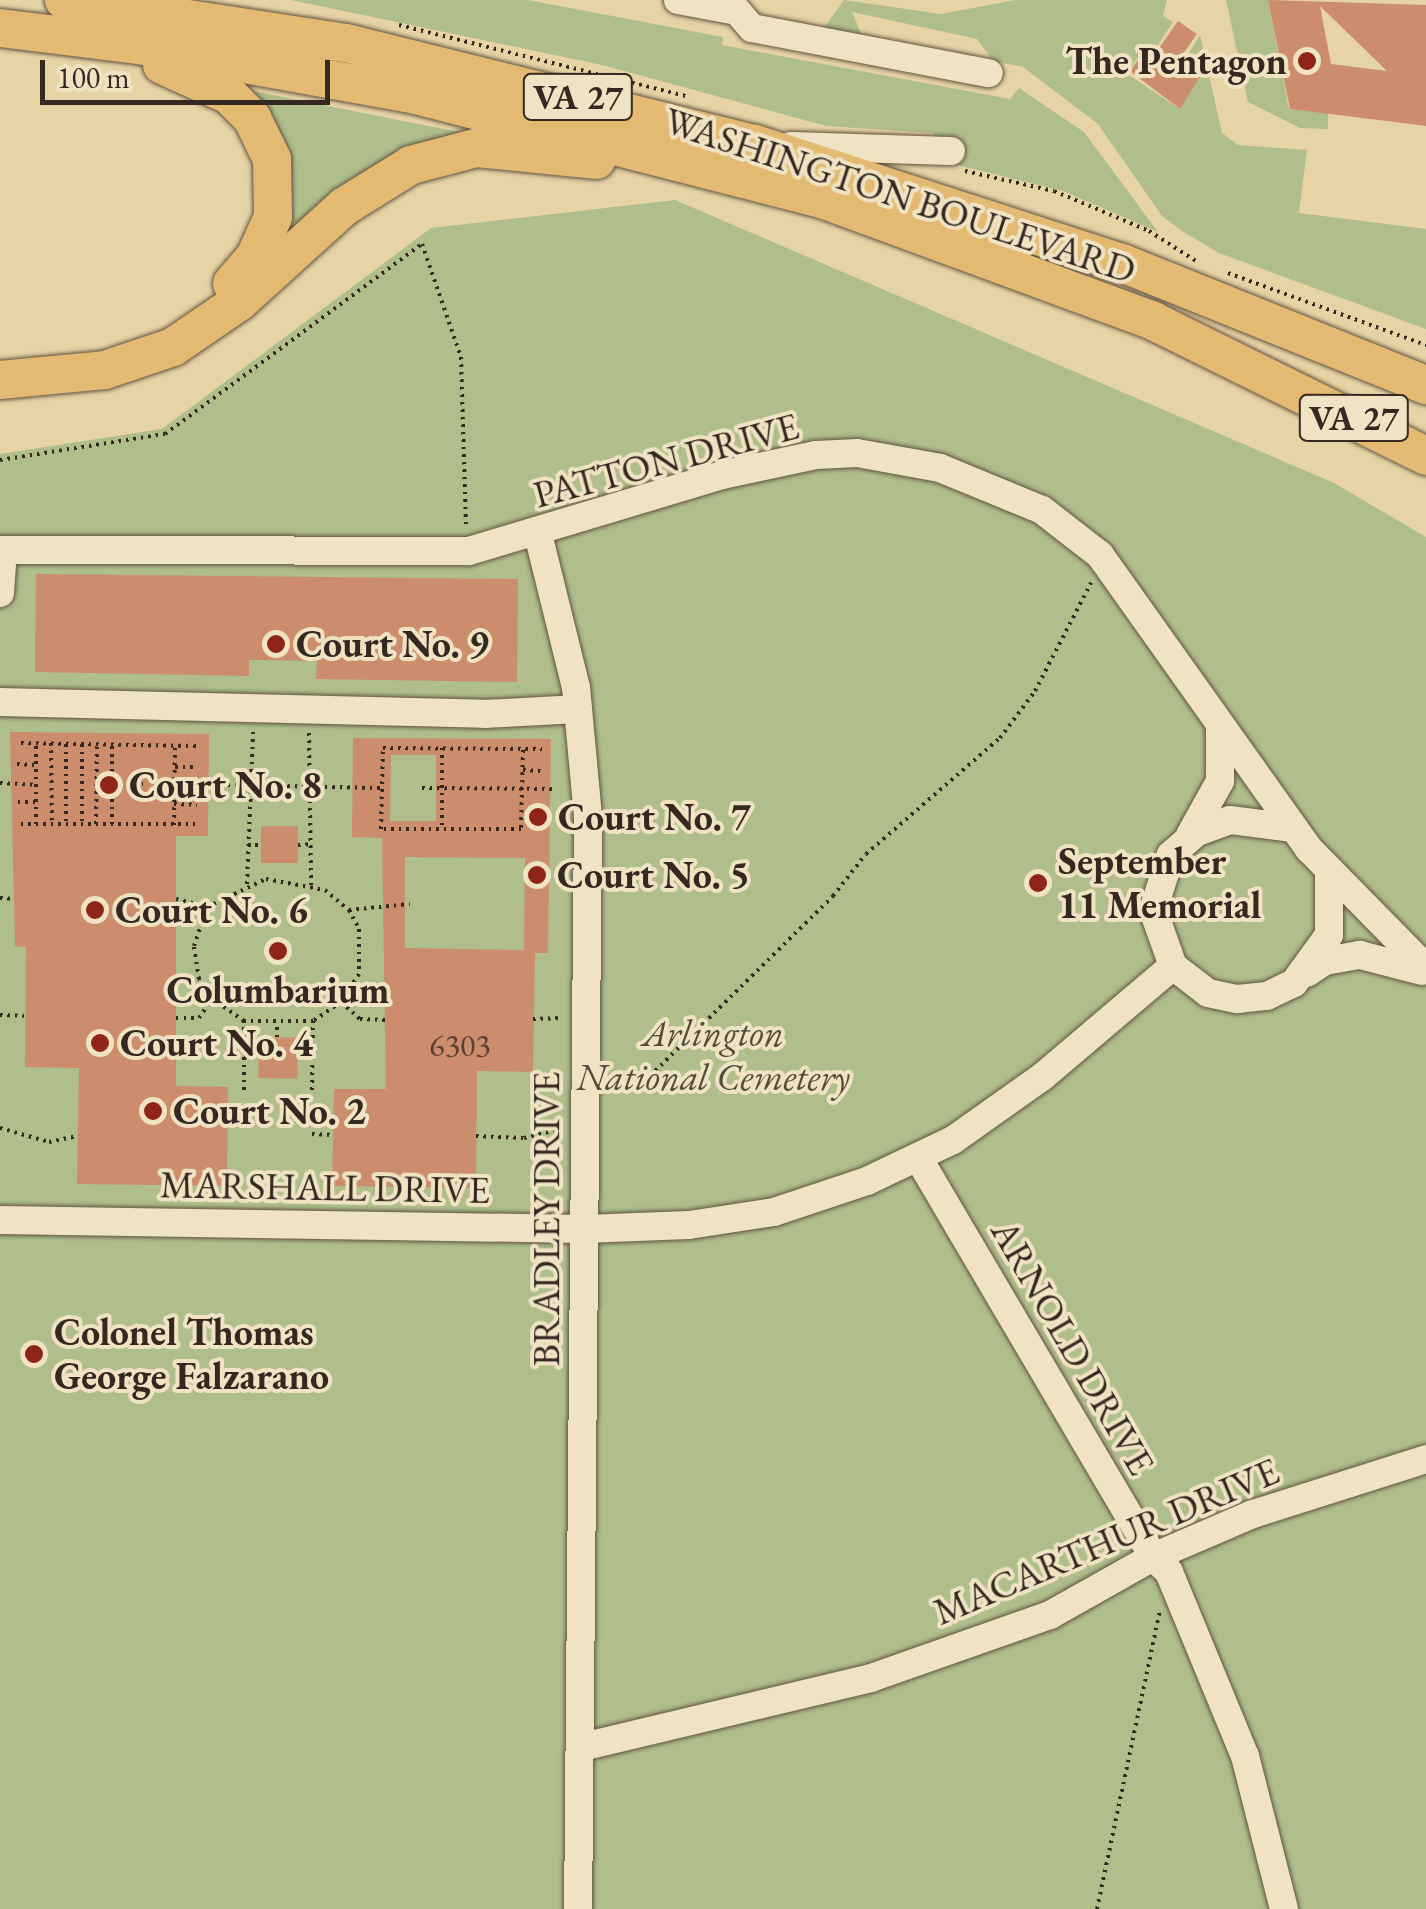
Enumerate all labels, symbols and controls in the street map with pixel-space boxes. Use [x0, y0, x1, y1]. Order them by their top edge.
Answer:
place label: The Pentagon [1066, 38, 1287, 84]
scale bar [45, 40, 335, 102]
marker: The Pentagon [1296, 50, 1318, 72]
text: 100 m [57, 58, 130, 97]
road number: VA 27 [520, 67, 636, 127]
street label: WASHINGTON BOULEVARD [659, 97, 1141, 293]
road number: VA 27 [1296, 388, 1412, 448]
street label: PATTON DRIVE [528, 403, 804, 517]
place label: Court No. 9 [296, 621, 489, 667]
marker: Court No. 9 [265, 633, 287, 655]
place label: Court No. 8 [129, 762, 322, 808]
marker: Court No. 8 [98, 774, 120, 796]
place label: Court No. 7 [558, 794, 751, 840]
marker: Court No. 7 [527, 806, 549, 828]
place label: September 11 Memorial [1058, 838, 1261, 928]
place label: Court No. 5 [557, 852, 750, 898]
marker: Court No. 5 [526, 864, 548, 886]
marker: September 11 Memorial [1027, 872, 1049, 894]
place label: Court No. 6 [115, 887, 308, 933]
marker: Court No. 6 [84, 899, 106, 921]
marker: Columbarium [267, 940, 289, 962]
place label: Columbarium [167, 967, 389, 1013]
park label: Arlington National Cemetery [576, 1010, 850, 1100]
place label: Court No. 4 [120, 1020, 313, 1066]
house number: 6303 [429, 1026, 491, 1064]
marker: Court No. 4 [89, 1032, 111, 1054]
street label: BRADLEY DRIVE [523, 1072, 569, 1366]
place label: Court No. 2 [173, 1088, 366, 1134]
marker: Court No. 2 [142, 1100, 164, 1122]
street label: MARSHALL DRIVE [160, 1161, 490, 1213]
street label: ARNOLD DRIVE [982, 1212, 1164, 1482]
place label: Colonel Thomas George Falzarano [54, 1309, 329, 1398]
marker: Colonel Thomas George Falzarano [23, 1343, 45, 1365]
street label: MACARTHUR DRIVE [927, 1448, 1285, 1634]

